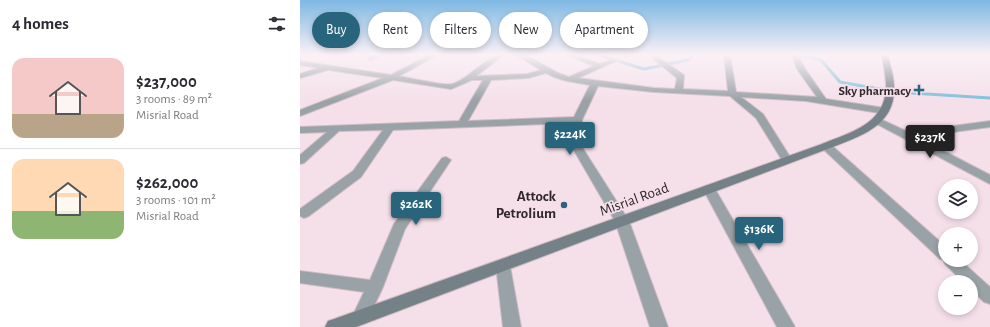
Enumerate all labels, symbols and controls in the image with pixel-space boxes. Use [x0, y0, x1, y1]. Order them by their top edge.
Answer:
chip: Buy [312, 12, 360, 48]
chip: Rent [368, 12, 422, 48]
chip: Filters [430, 12, 491, 48]
chip: New [499, 12, 552, 48]
chip: Apartment [560, 12, 648, 48]
icon: filters [266, 13, 288, 35]
text: 4 homes [12, 15, 69, 32]
text: $237,000 [136, 73, 197, 90]
icon: home [44, 74, 92, 122]
place label: Sky pharmacy [838, 85, 911, 98]
marker: Sky pharmacy [914, 85, 924, 95]
text: 3 rooms · 89 m² [136, 93, 212, 106]
text: Misrial Road [136, 109, 199, 122]
pin: $224K [542, 122, 598, 156]
pin: $237K [902, 125, 958, 159]
text: $224K [554, 128, 586, 141]
text: $237K [915, 131, 945, 144]
text: $262,000 [136, 174, 198, 191]
icon: home [44, 175, 92, 223]
map controls [938, 179, 978, 315]
button: layers [938, 179, 978, 219]
street label: Misrial Road [598, 180, 671, 219]
place label: Attock Petrolium [496, 189, 557, 221]
pin: $262K [388, 192, 444, 226]
text: 3 rooms · 101 m² [136, 194, 216, 207]
text: $262K [400, 198, 432, 211]
marker: Attock Petrolium [559, 200, 569, 210]
text: Misrial Road [136, 210, 199, 223]
pin: $136K [731, 217, 787, 251]
text: $136K [744, 223, 774, 236]
button: + [938, 227, 978, 267]
button: − [938, 275, 978, 315]

